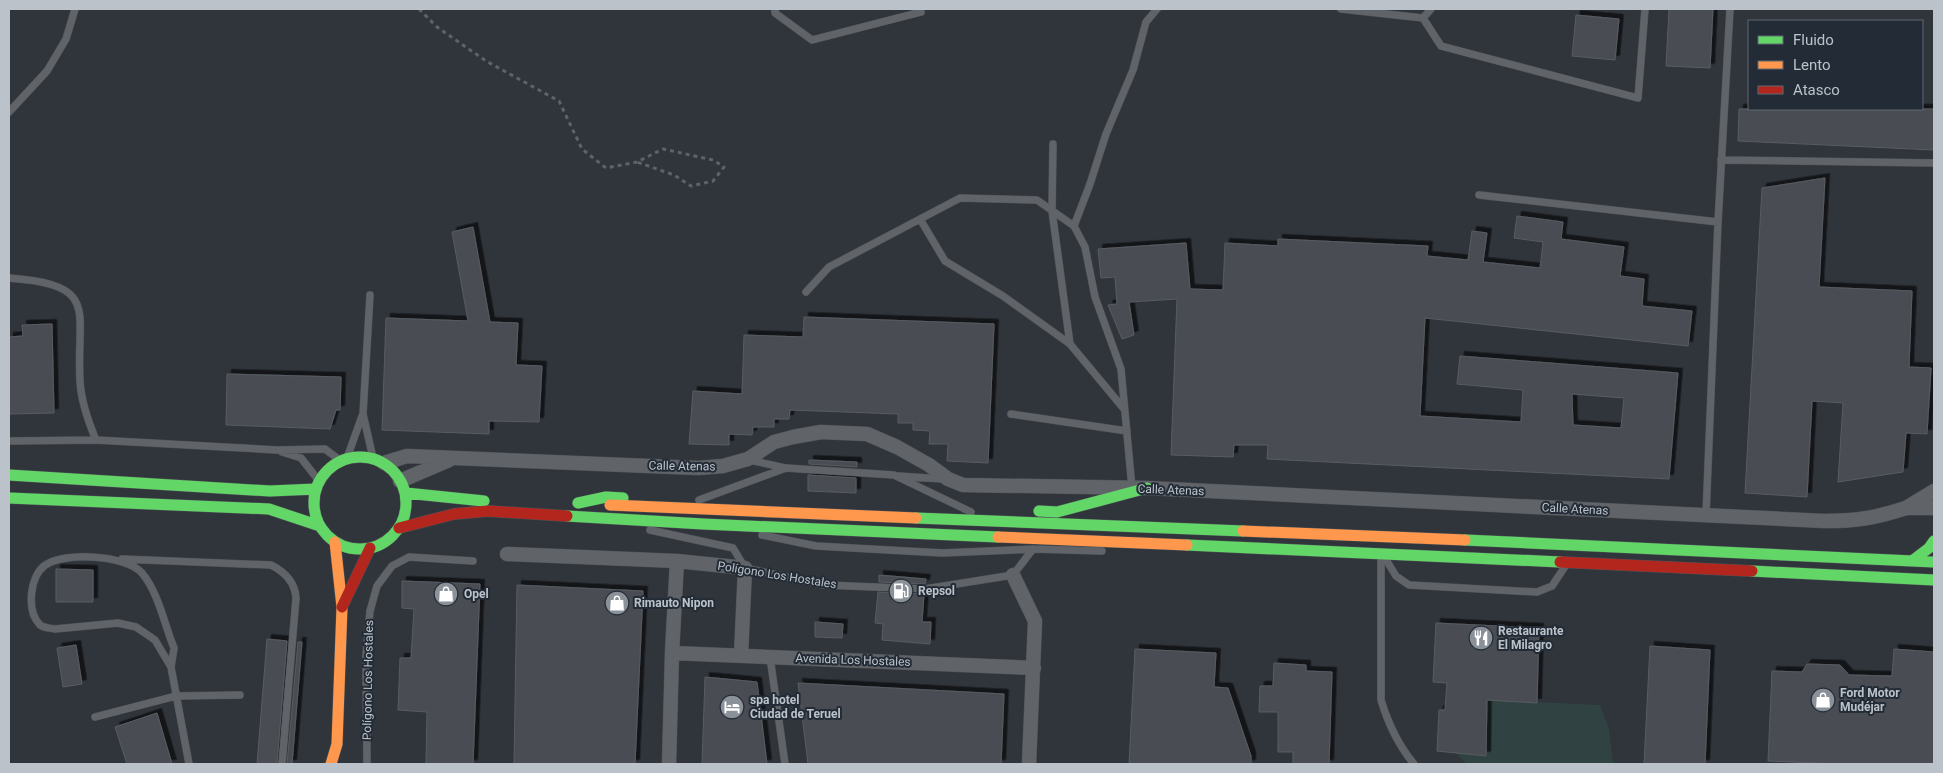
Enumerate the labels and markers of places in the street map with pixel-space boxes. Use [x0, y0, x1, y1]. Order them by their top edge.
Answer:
fuel station icon: Repsol [888, 578, 914, 604]
shop icon: Opel [433, 581, 459, 607]
place label: Repsol [918, 584, 955, 598]
place label: Opel [464, 587, 489, 601]
shop icon: Rimauto Nipon [604, 590, 630, 616]
place label: Rimauto Nipon [634, 596, 714, 610]
place label: Restaurante El Milagro [1498, 624, 1564, 652]
restaurant icon: Restaurante El Milagro [1468, 625, 1494, 651]
place label: Ford Motor Mudéjar [1840, 686, 1900, 714]
shop icon: Ford Motor Mudéjar [1810, 687, 1836, 713]
place label: spa hotel Ciudad de Teruel [750, 693, 841, 721]
hotel icon: spa hotel Ciudad de Teruel [719, 694, 745, 720]

